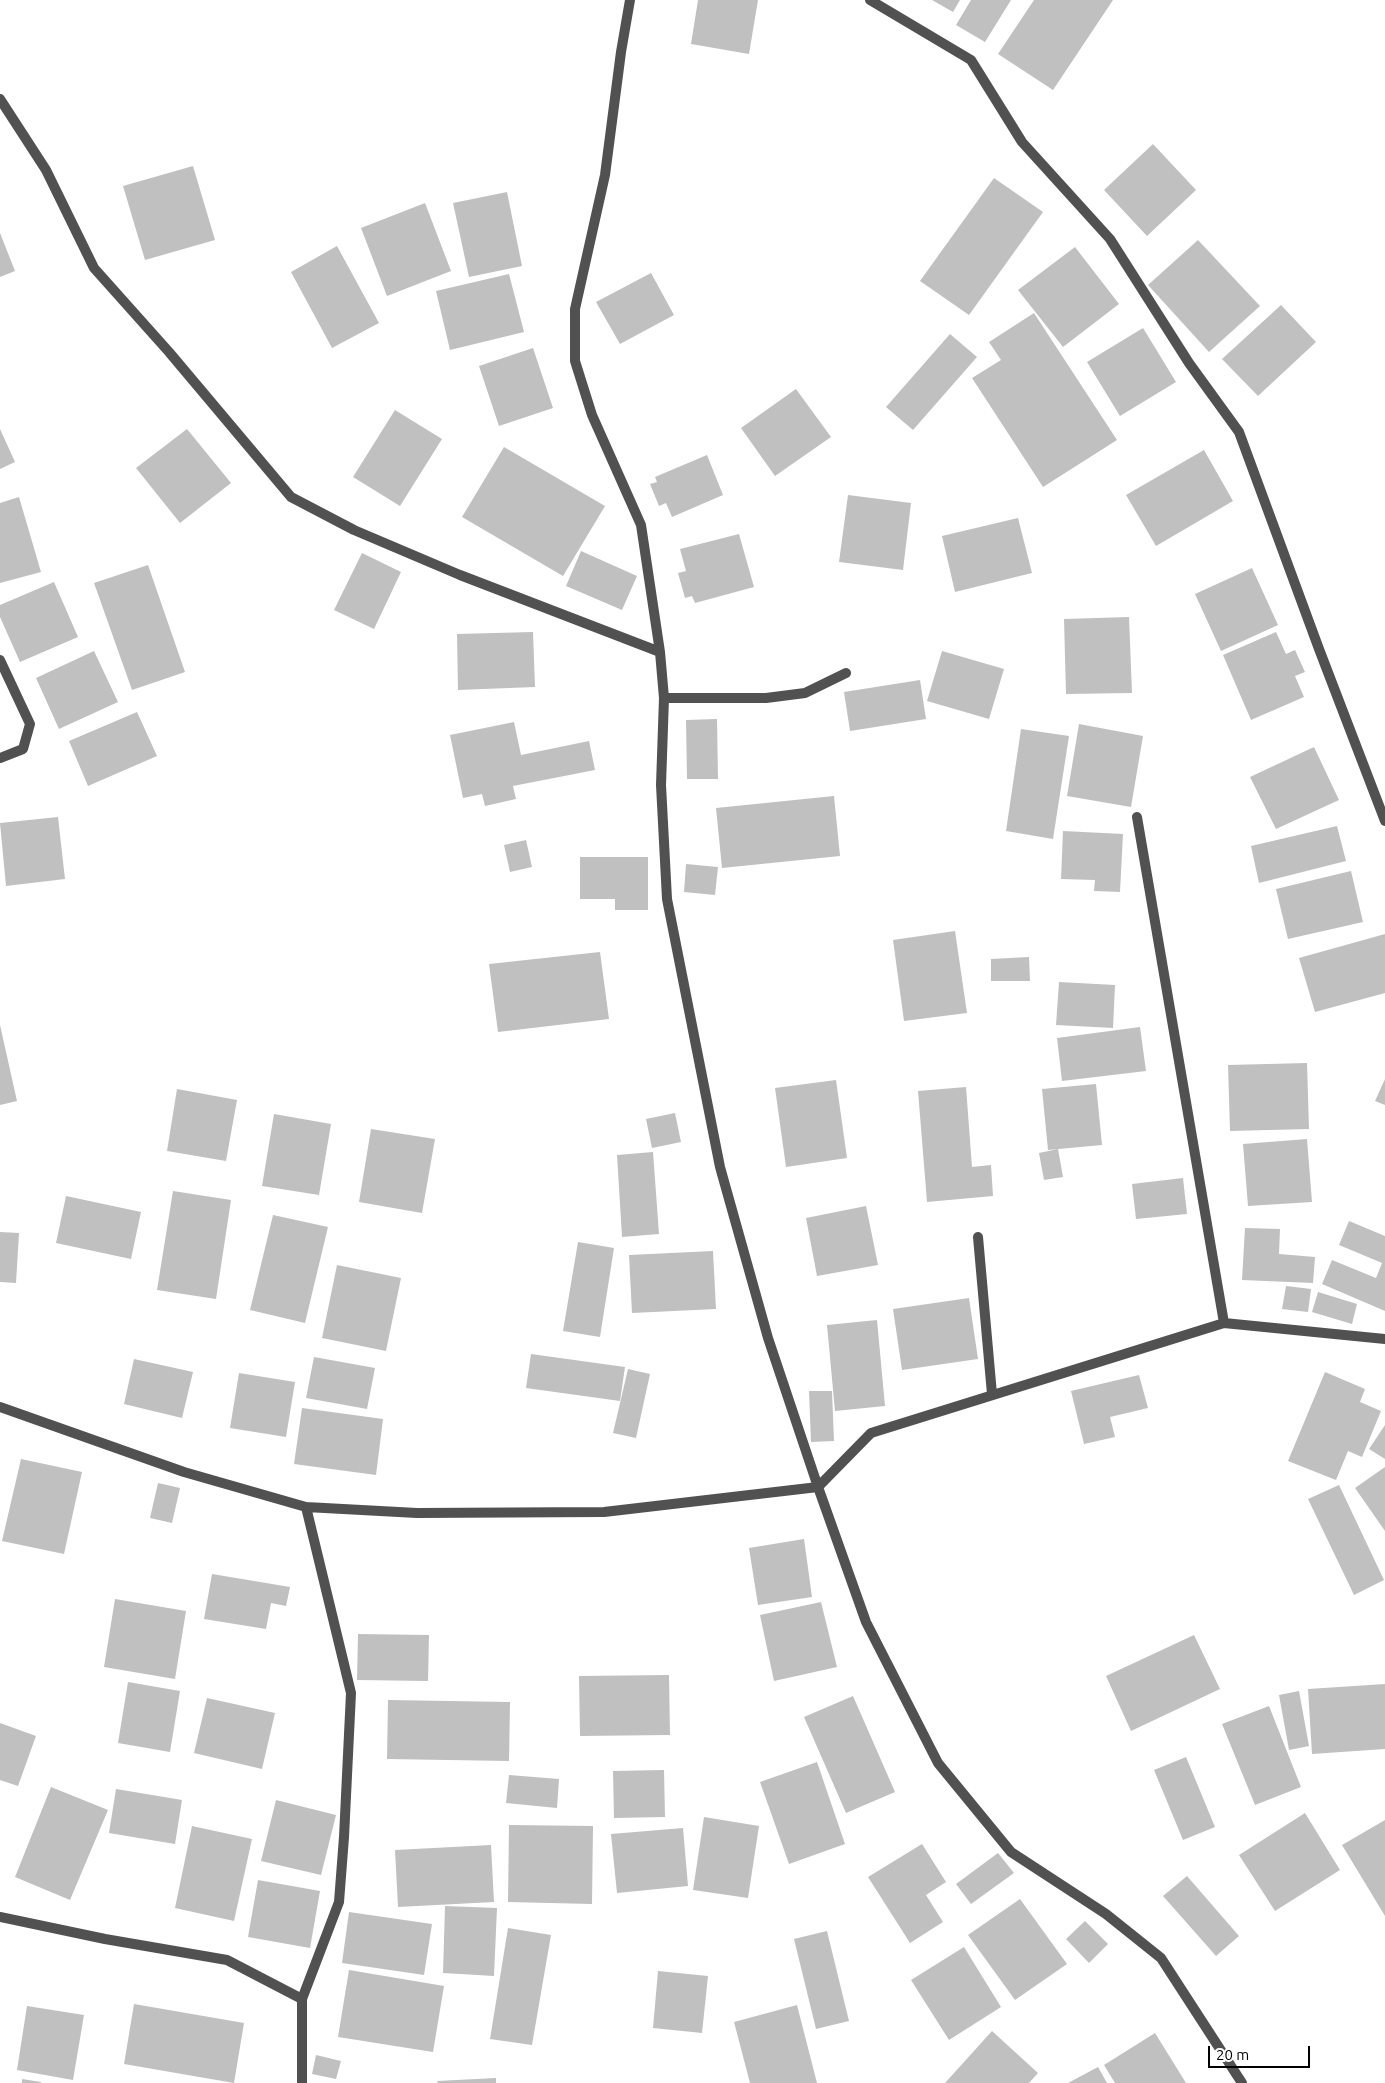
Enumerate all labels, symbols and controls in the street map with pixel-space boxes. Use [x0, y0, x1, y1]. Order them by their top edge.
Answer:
scale bar [1210, 2036, 1312, 2068]
text: 20 m [1216, 2046, 1249, 2063]

